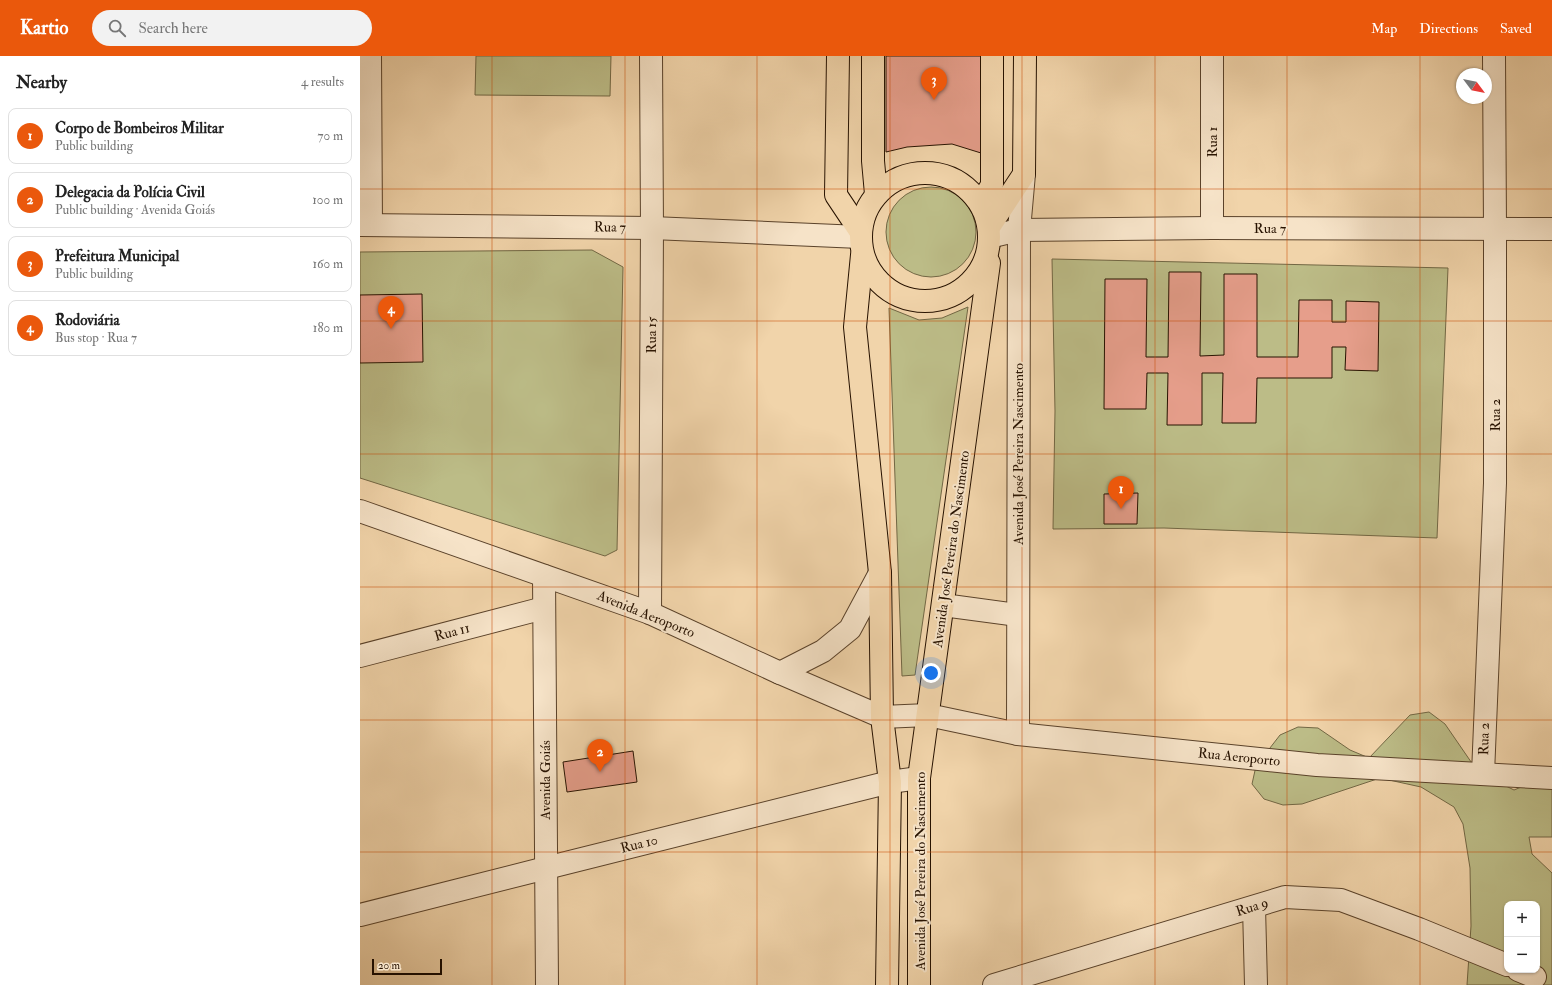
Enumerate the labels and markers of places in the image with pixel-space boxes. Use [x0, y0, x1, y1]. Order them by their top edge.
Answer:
pin: 3 [921, 67, 947, 100]
pin: 4 [378, 296, 404, 329]
pin: 1 [1108, 476, 1134, 509]
pin: 2 [587, 739, 613, 772]

